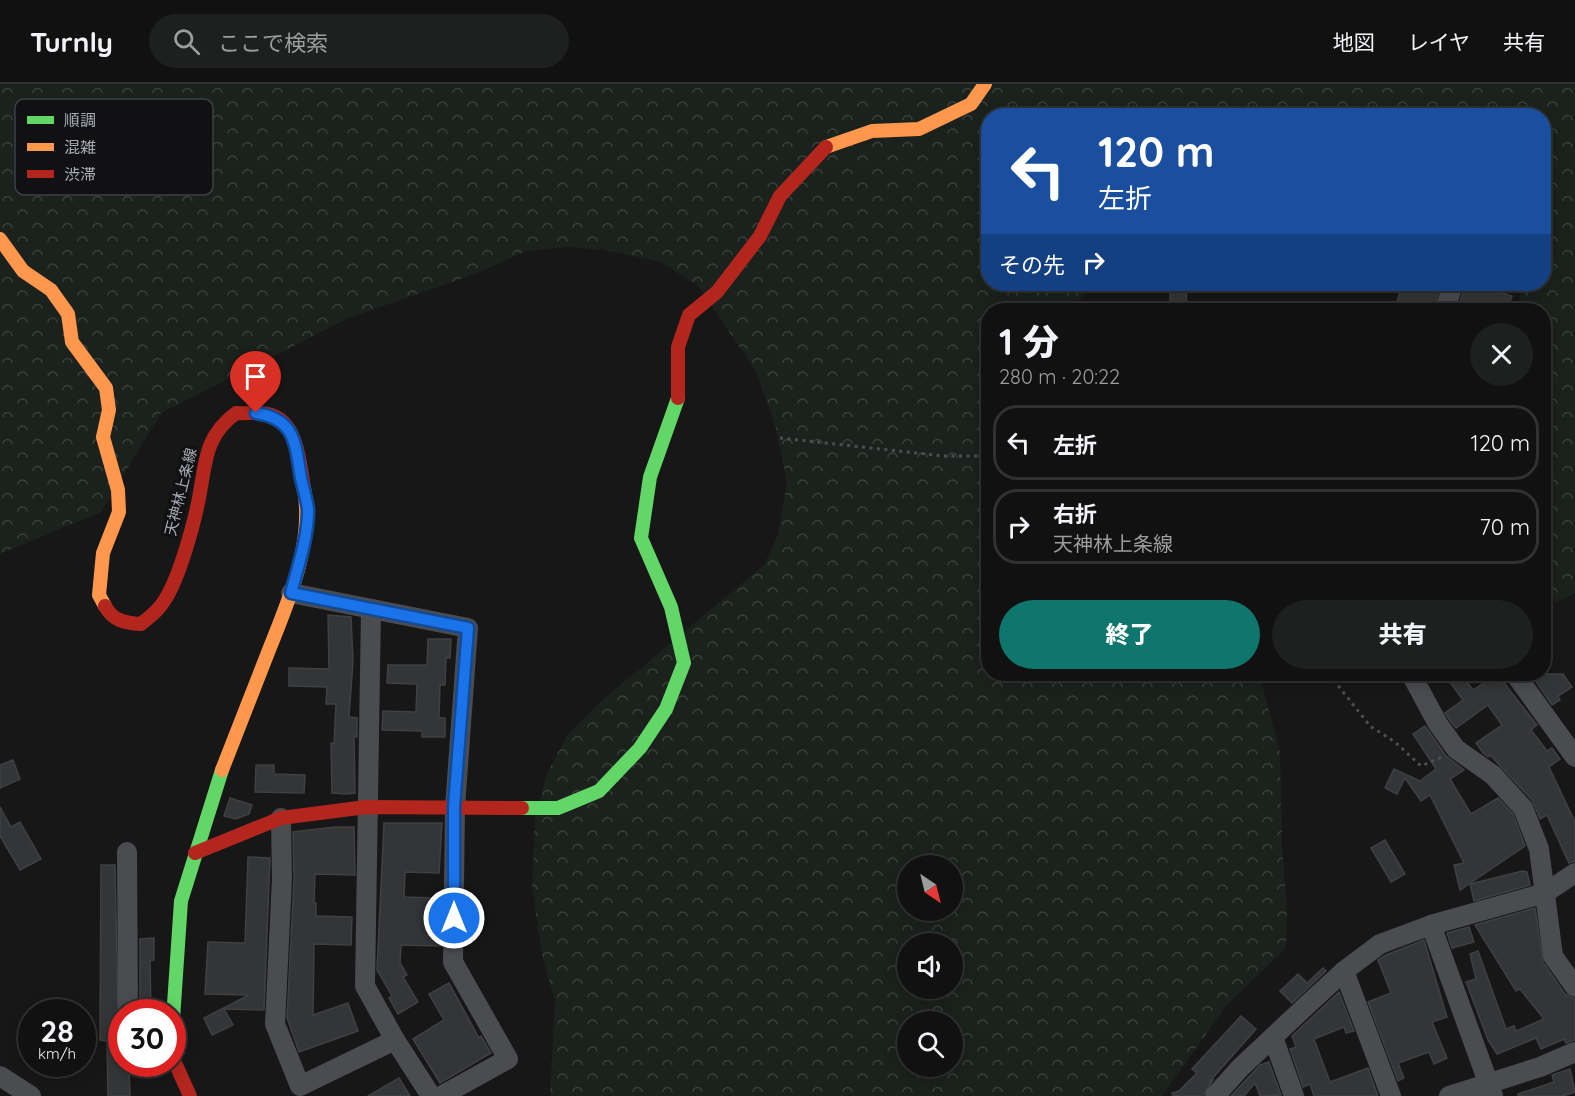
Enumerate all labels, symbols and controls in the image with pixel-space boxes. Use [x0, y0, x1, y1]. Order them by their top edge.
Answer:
search box [149, 14, 569, 68]
text: Turnly [30, 24, 113, 59]
icon: search [170, 25, 203, 58]
text: ここで検索 [218, 29, 328, 57]
text: 地図 [1333, 29, 1375, 55]
text: レイヤ [1408, 29, 1470, 55]
text: 共有 [1503, 29, 1545, 55]
legend [15, 99, 213, 195]
text: 順調 [64, 110, 96, 130]
text: 120 m [1098, 125, 1215, 178]
icon: left [999, 132, 1077, 210]
text: 混雑 [64, 137, 96, 157]
text: 渋滞 [64, 164, 96, 184]
text: 左折 [1098, 181, 1152, 215]
icon: right [1077, 246, 1110, 279]
text: その先 [999, 251, 1065, 279]
text: 1 分 [999, 319, 1059, 364]
button: close [1470, 323, 1533, 386]
pin [230, 351, 281, 413]
icon: arrive [239, 360, 272, 393]
text: 280 m · 20:22 [999, 364, 1120, 389]
icon: left [1002, 426, 1035, 459]
text: 120 m [1471, 429, 1530, 457]
text: 左折 [1053, 431, 1097, 459]
street label: 天神林上条線 [160, 446, 201, 538]
text: 右折 [1053, 500, 1097, 528]
icon: right [1002, 510, 1035, 543]
text: 70 m [1480, 513, 1530, 541]
text: 天神林上条線 [1053, 531, 1173, 556]
button: 終了 [999, 600, 1260, 669]
button: 共有 [1272, 600, 1533, 669]
north arrow [897, 855, 963, 921]
map controls [897, 855, 963, 1077]
position arrow [422, 886, 486, 950]
button: sound [897, 933, 963, 999]
speed limit sign: 30 [108, 999, 186, 1077]
button: search [897, 1011, 963, 1077]
text: 28 [40, 1012, 74, 1050]
text: km/h [38, 1044, 76, 1063]

